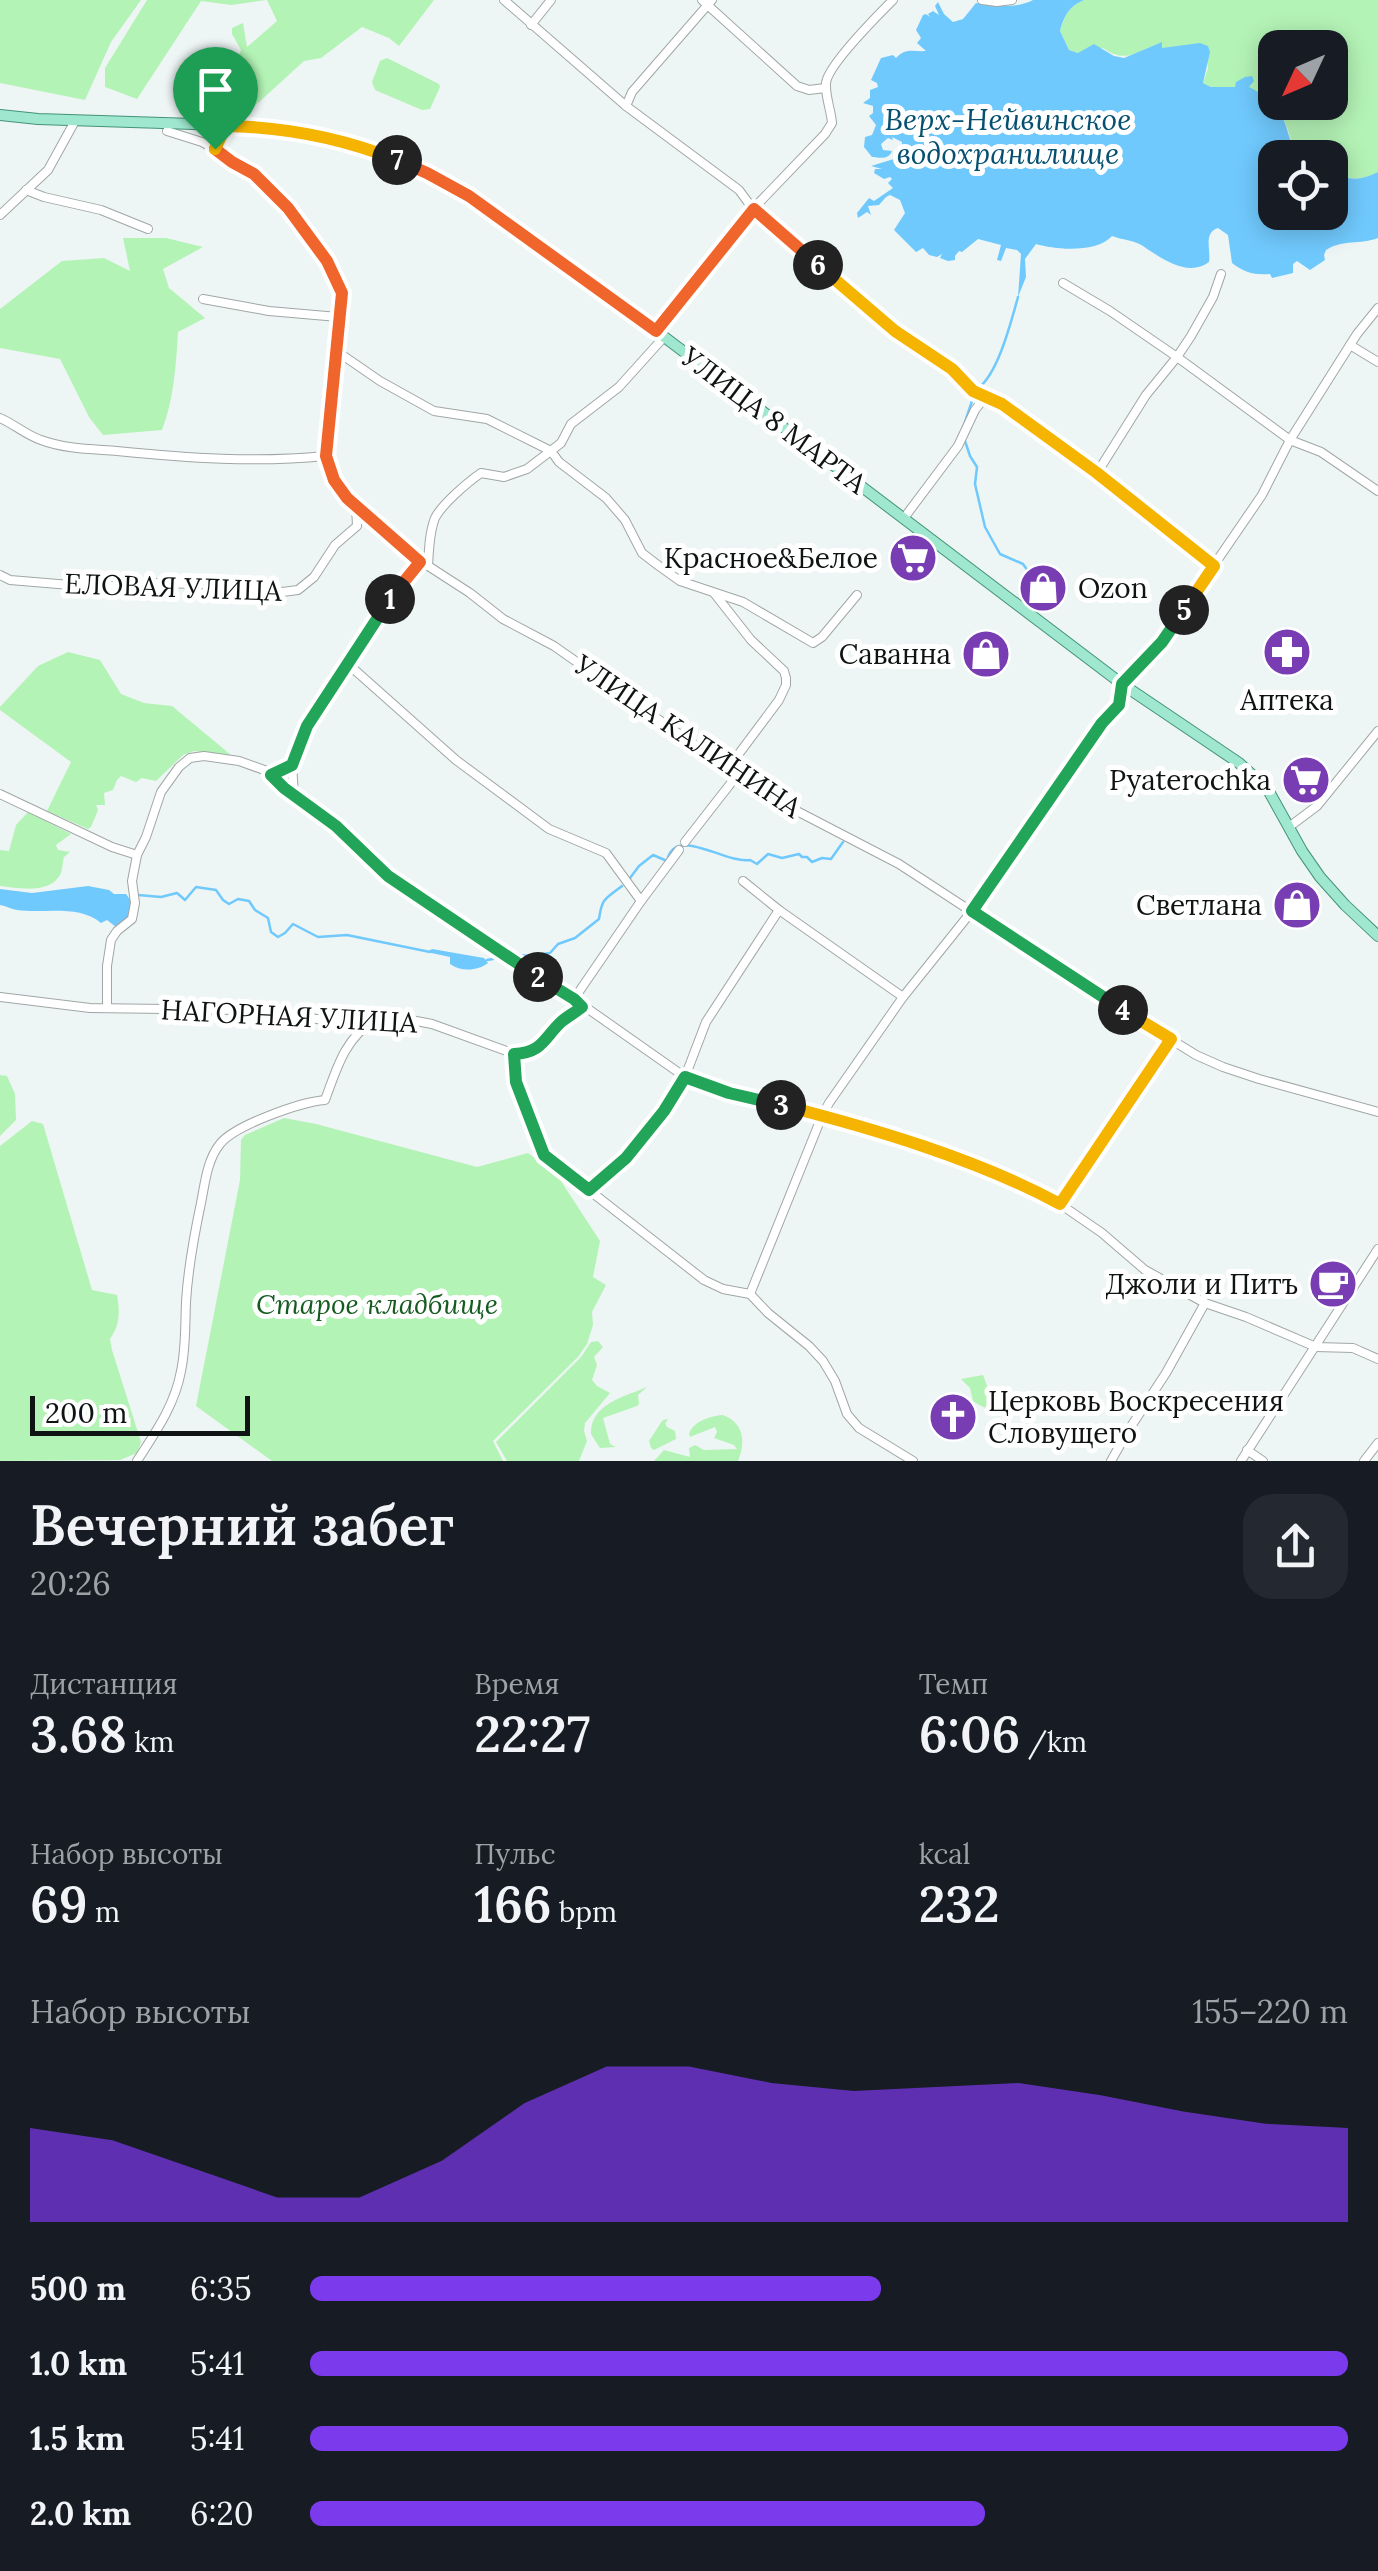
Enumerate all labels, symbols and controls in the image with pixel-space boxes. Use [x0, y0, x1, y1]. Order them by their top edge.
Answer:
north arrow [1258, 30, 1348, 120]
map controls [1258, 30, 1348, 230]
pin [173, 47, 258, 150]
icon: arrive [188, 62, 243, 117]
water label: Верх-Нейвинское водохранилище [884, 100, 1132, 172]
pin: 7 [372, 135, 422, 185]
button: locate [1258, 140, 1348, 230]
text: 7 [390, 142, 404, 178]
pin: 6 [793, 240, 843, 290]
text: 6 [810, 247, 826, 283]
street label: УЛИЦА 8 МАРТА [673, 338, 874, 502]
supermarket icon: Красное&Белое [887, 532, 939, 584]
place label: Красное&Белое [664, 540, 878, 576]
shop icon: Ozon [1017, 562, 1069, 614]
street label: ЕЛОВАЯ УЛИЦА [64, 565, 283, 609]
place label: Ozon [1078, 570, 1148, 606]
pin: 1 [365, 574, 415, 624]
text: 1 [384, 581, 396, 617]
pin: 5 [1159, 585, 1209, 635]
text: 5 [1176, 592, 1192, 628]
pharmacy icon: Аптека [1261, 626, 1313, 678]
shop icon: Саванна [960, 628, 1012, 680]
place label: Саванна [839, 636, 951, 672]
street label: УЛИЦА КАЛИНИНА [567, 646, 809, 826]
place label: Аптека [1239, 682, 1334, 718]
supermarket icon: Pyaterochka [1280, 754, 1332, 806]
place label: Pyaterochka [1109, 762, 1271, 798]
shop icon: Светлана [1271, 879, 1323, 931]
place label: Светлана [1136, 887, 1262, 923]
pin: 2 [513, 952, 563, 1002]
text: 2 [531, 959, 545, 995]
pin: 4 [1098, 985, 1148, 1035]
street label: НАГОРНАЯ УЛИЦА [160, 991, 419, 1041]
text: 4 [1115, 992, 1131, 1028]
pin: 3 [756, 1080, 806, 1130]
text: 3 [773, 1087, 789, 1123]
cafe icon: Джоли и Питъ [1307, 1258, 1359, 1310]
place label: Джоли и Питъ [1105, 1266, 1298, 1302]
park label: Старое кладбище [256, 1286, 498, 1322]
place label: Церковь Воскресения Словущего [988, 1383, 1284, 1451]
scale bar [30, 1391, 250, 1436]
church icon: Церковь Воскресения Словущего [927, 1391, 979, 1443]
text: 200 m [45, 1395, 127, 1431]
text: Вечерний забег [30, 1490, 455, 1560]
button: share [1243, 1494, 1348, 1599]
text: 20:26 [30, 1563, 111, 1604]
text: Дистанция [30, 1666, 177, 1702]
text: Время [474, 1666, 560, 1702]
text: Темп [919, 1666, 988, 1702]
text: 3.68 [30, 1702, 127, 1766]
text: 22:27 [474, 1702, 590, 1766]
text: 6:06 [919, 1702, 1020, 1766]
text: km [127, 1724, 174, 1760]
text: /km [1020, 1724, 1087, 1760]
text: Набор высоты [30, 1836, 223, 1872]
text: Пульс [474, 1836, 556, 1872]
text: kcal [919, 1836, 970, 1872]
text: 69 [30, 1872, 88, 1936]
text: 166 [474, 1872, 552, 1936]
text: 232 [919, 1872, 1000, 1936]
text: m [88, 1894, 120, 1930]
text: bpm [552, 1894, 617, 1930]
text: Набор высоты [30, 1991, 250, 2032]
text: 155–220 m [1192, 1991, 1348, 2032]
text: 500 m [30, 2268, 126, 2309]
text: 6:35 [190, 2268, 252, 2309]
text: 1.0 km [30, 2343, 127, 2384]
text: 5:41 [190, 2343, 244, 2384]
text: 1.5 km [30, 2418, 125, 2459]
text: 5:41 [190, 2418, 244, 2459]
text: 2.0 km [30, 2493, 131, 2534]
text: 6:20 [190, 2493, 254, 2534]

